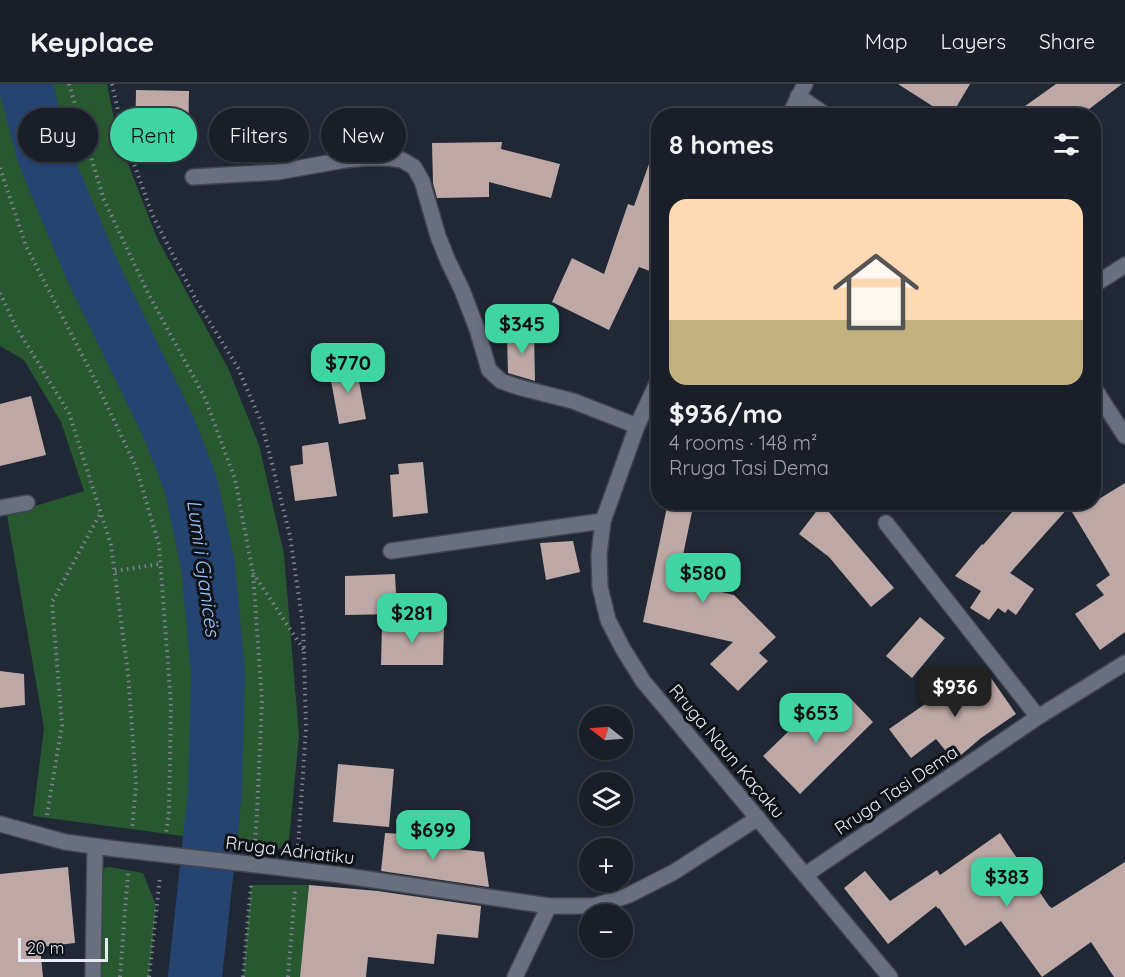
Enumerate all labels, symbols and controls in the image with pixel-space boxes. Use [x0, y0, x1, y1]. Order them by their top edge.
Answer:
text: Keyplace [30, 24, 154, 59]
text: Map [865, 28, 908, 54]
text: Layers [941, 28, 1006, 54]
text: Share [1039, 28, 1095, 54]
chip: Buy [18, 108, 98, 162]
chip: Rent [110, 108, 197, 162]
chip: Filters [209, 108, 309, 162]
chip: New [321, 108, 406, 162]
text: 8 homes [669, 128, 774, 161]
icon: filters [1050, 128, 1083, 161]
icon: home [822, 238, 930, 346]
pin: $345 [486, 304, 558, 355]
text: $345 [499, 311, 545, 336]
pin: $770 [312, 343, 384, 394]
text: $770 [325, 350, 371, 375]
text: $936/mo [669, 397, 783, 430]
text: 4 rooms · 148 m² [669, 430, 817, 455]
text: Rruga Tasi Dema [669, 455, 829, 480]
water label: Lumi i Gjanicës [182, 498, 226, 640]
pin: $580 [667, 553, 739, 604]
text: $580 [680, 560, 726, 585]
pin: $281 [376, 593, 448, 644]
text: $281 [391, 600, 433, 625]
pin: $936 [919, 667, 991, 718]
text: $936 [932, 674, 978, 699]
street label: Rruga Naun Kaçaku [664, 679, 790, 823]
pin: $653 [780, 693, 852, 744]
text: $653 [793, 700, 839, 725]
north arrow [579, 706, 633, 760]
map controls [579, 706, 633, 958]
street label: Rruga Tasi Dema [830, 740, 962, 840]
button: layers [579, 772, 633, 826]
pin: $699 [397, 810, 469, 861]
text: $699 [410, 817, 456, 842]
street label: Rruga Adriatiku [224, 831, 356, 869]
button: + [579, 838, 633, 892]
pin: $383 [971, 857, 1043, 908]
text: $383 [985, 864, 1029, 889]
button: − [579, 904, 633, 958]
scale bar [18, 935, 108, 962]
text: 20 m [27, 938, 64, 958]

